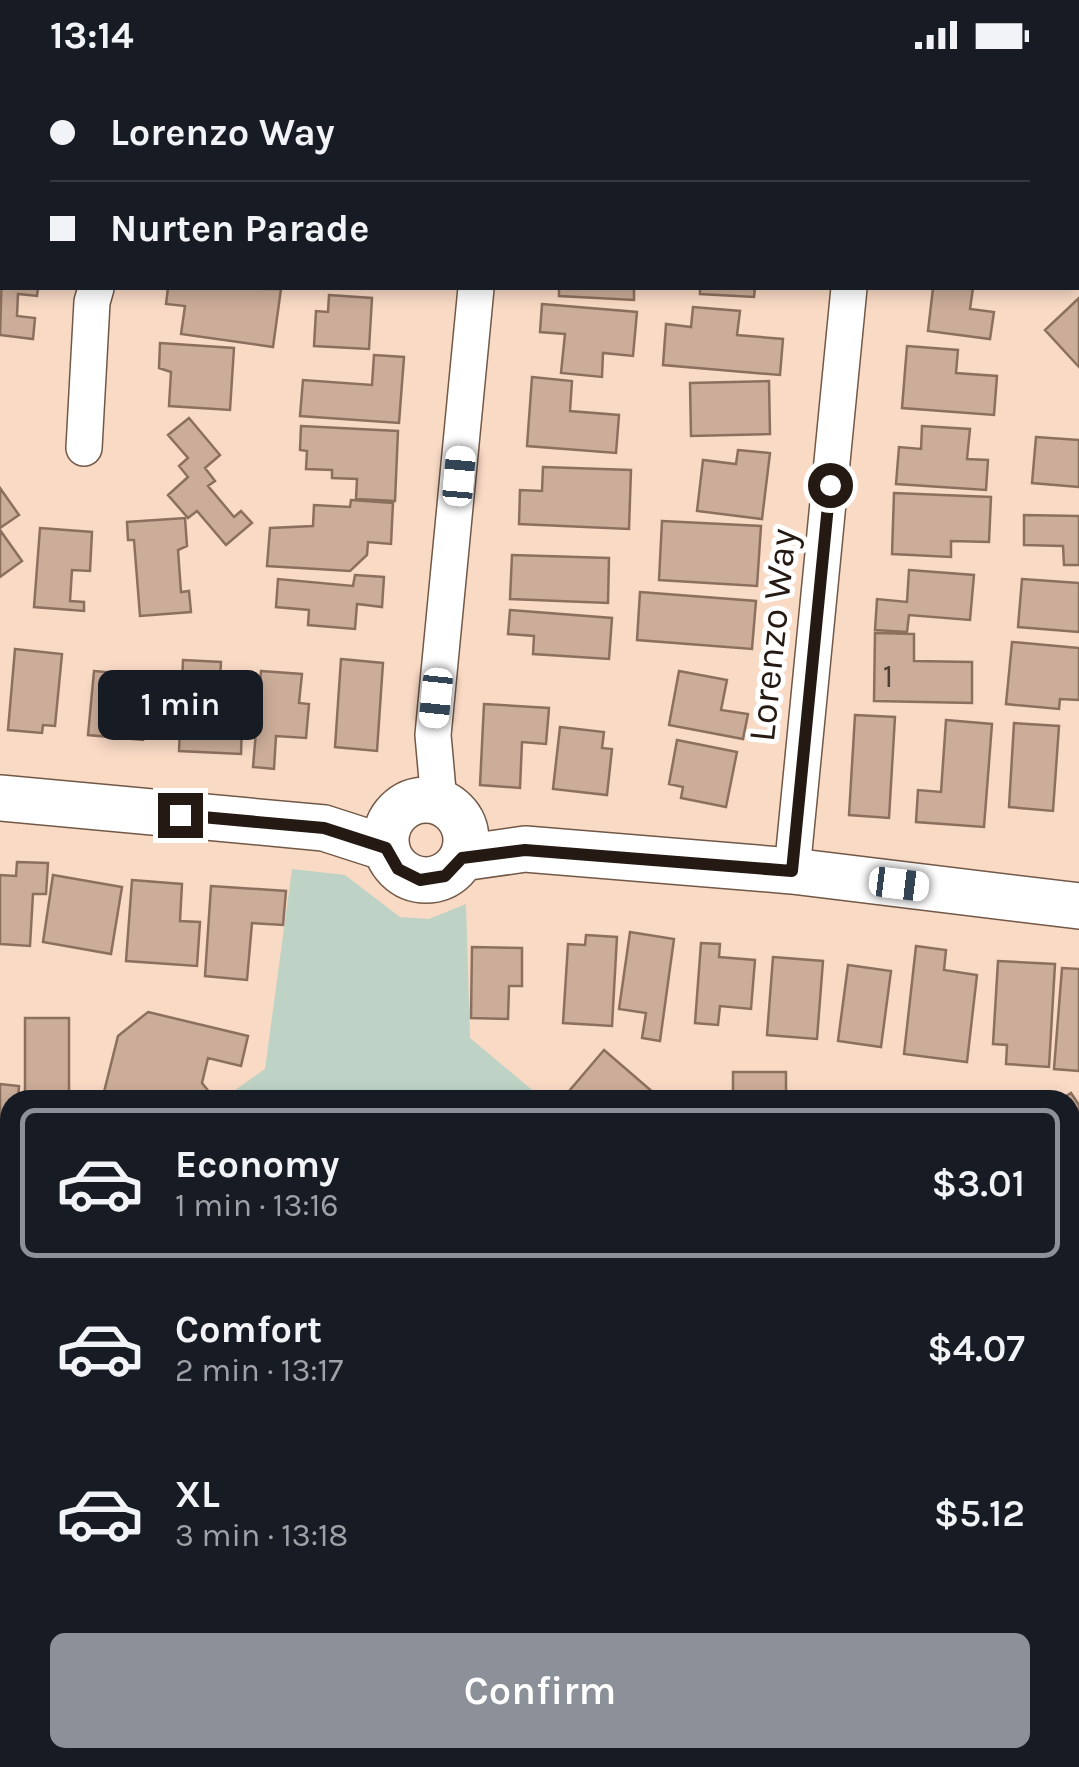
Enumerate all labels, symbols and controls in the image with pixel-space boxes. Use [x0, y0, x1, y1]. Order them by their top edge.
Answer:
text: 13:14 [50, 13, 134, 58]
text: Lorenzo Way [110, 110, 335, 155]
text: Nurten Parade [110, 206, 369, 251]
car [441, 445, 477, 507]
route start [808, 463, 853, 508]
street label: Lorenzo Way [739, 526, 806, 744]
house number: 1 [883, 658, 893, 695]
car [418, 667, 454, 729]
callout: 1 min [98, 670, 262, 740]
text: 1 min [141, 686, 220, 723]
route end [158, 793, 203, 838]
car [867, 865, 931, 903]
icon: car [55, 1138, 145, 1228]
text: Economy [175, 1142, 339, 1187]
text: $3.01 [931, 1161, 1025, 1206]
text: 1 min · 13:16 [175, 1187, 339, 1224]
icon: car [55, 1303, 145, 1393]
text: Comfort [175, 1307, 322, 1352]
text: $4.07 [927, 1326, 1025, 1371]
text: 2 min · 13:17 [175, 1352, 343, 1389]
icon: car [55, 1468, 145, 1558]
text: XL [175, 1472, 220, 1517]
text: $5.12 [934, 1491, 1025, 1536]
text: 3 min · 13:18 [175, 1517, 348, 1554]
button: Confirm [50, 1633, 1030, 1748]

